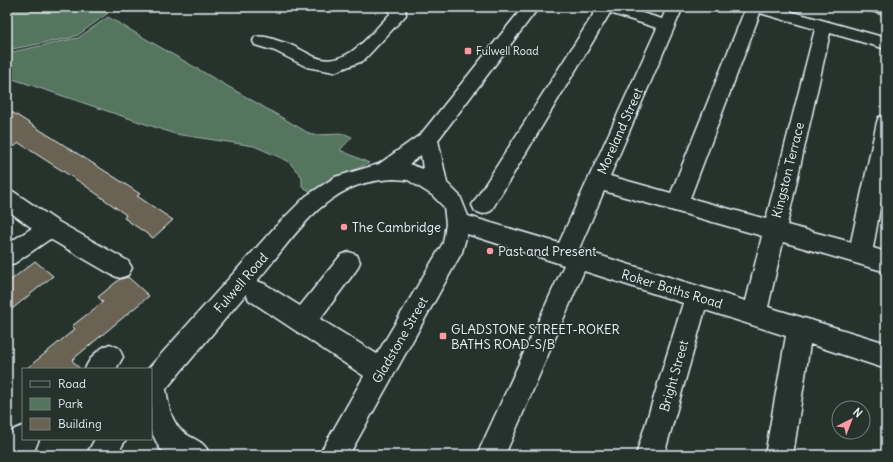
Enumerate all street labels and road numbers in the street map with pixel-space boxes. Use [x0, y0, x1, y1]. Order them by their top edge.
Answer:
street label: Moreland Street [593, 85, 647, 177]
street label: Kingston Terrace [768, 120, 808, 220]
street label: Fulwell Road [210, 249, 272, 317]
street label: Roker Baths Road [619, 266, 725, 313]
street label: Gladstone Street [368, 293, 432, 386]
street label: Bright Street [656, 338, 692, 414]

